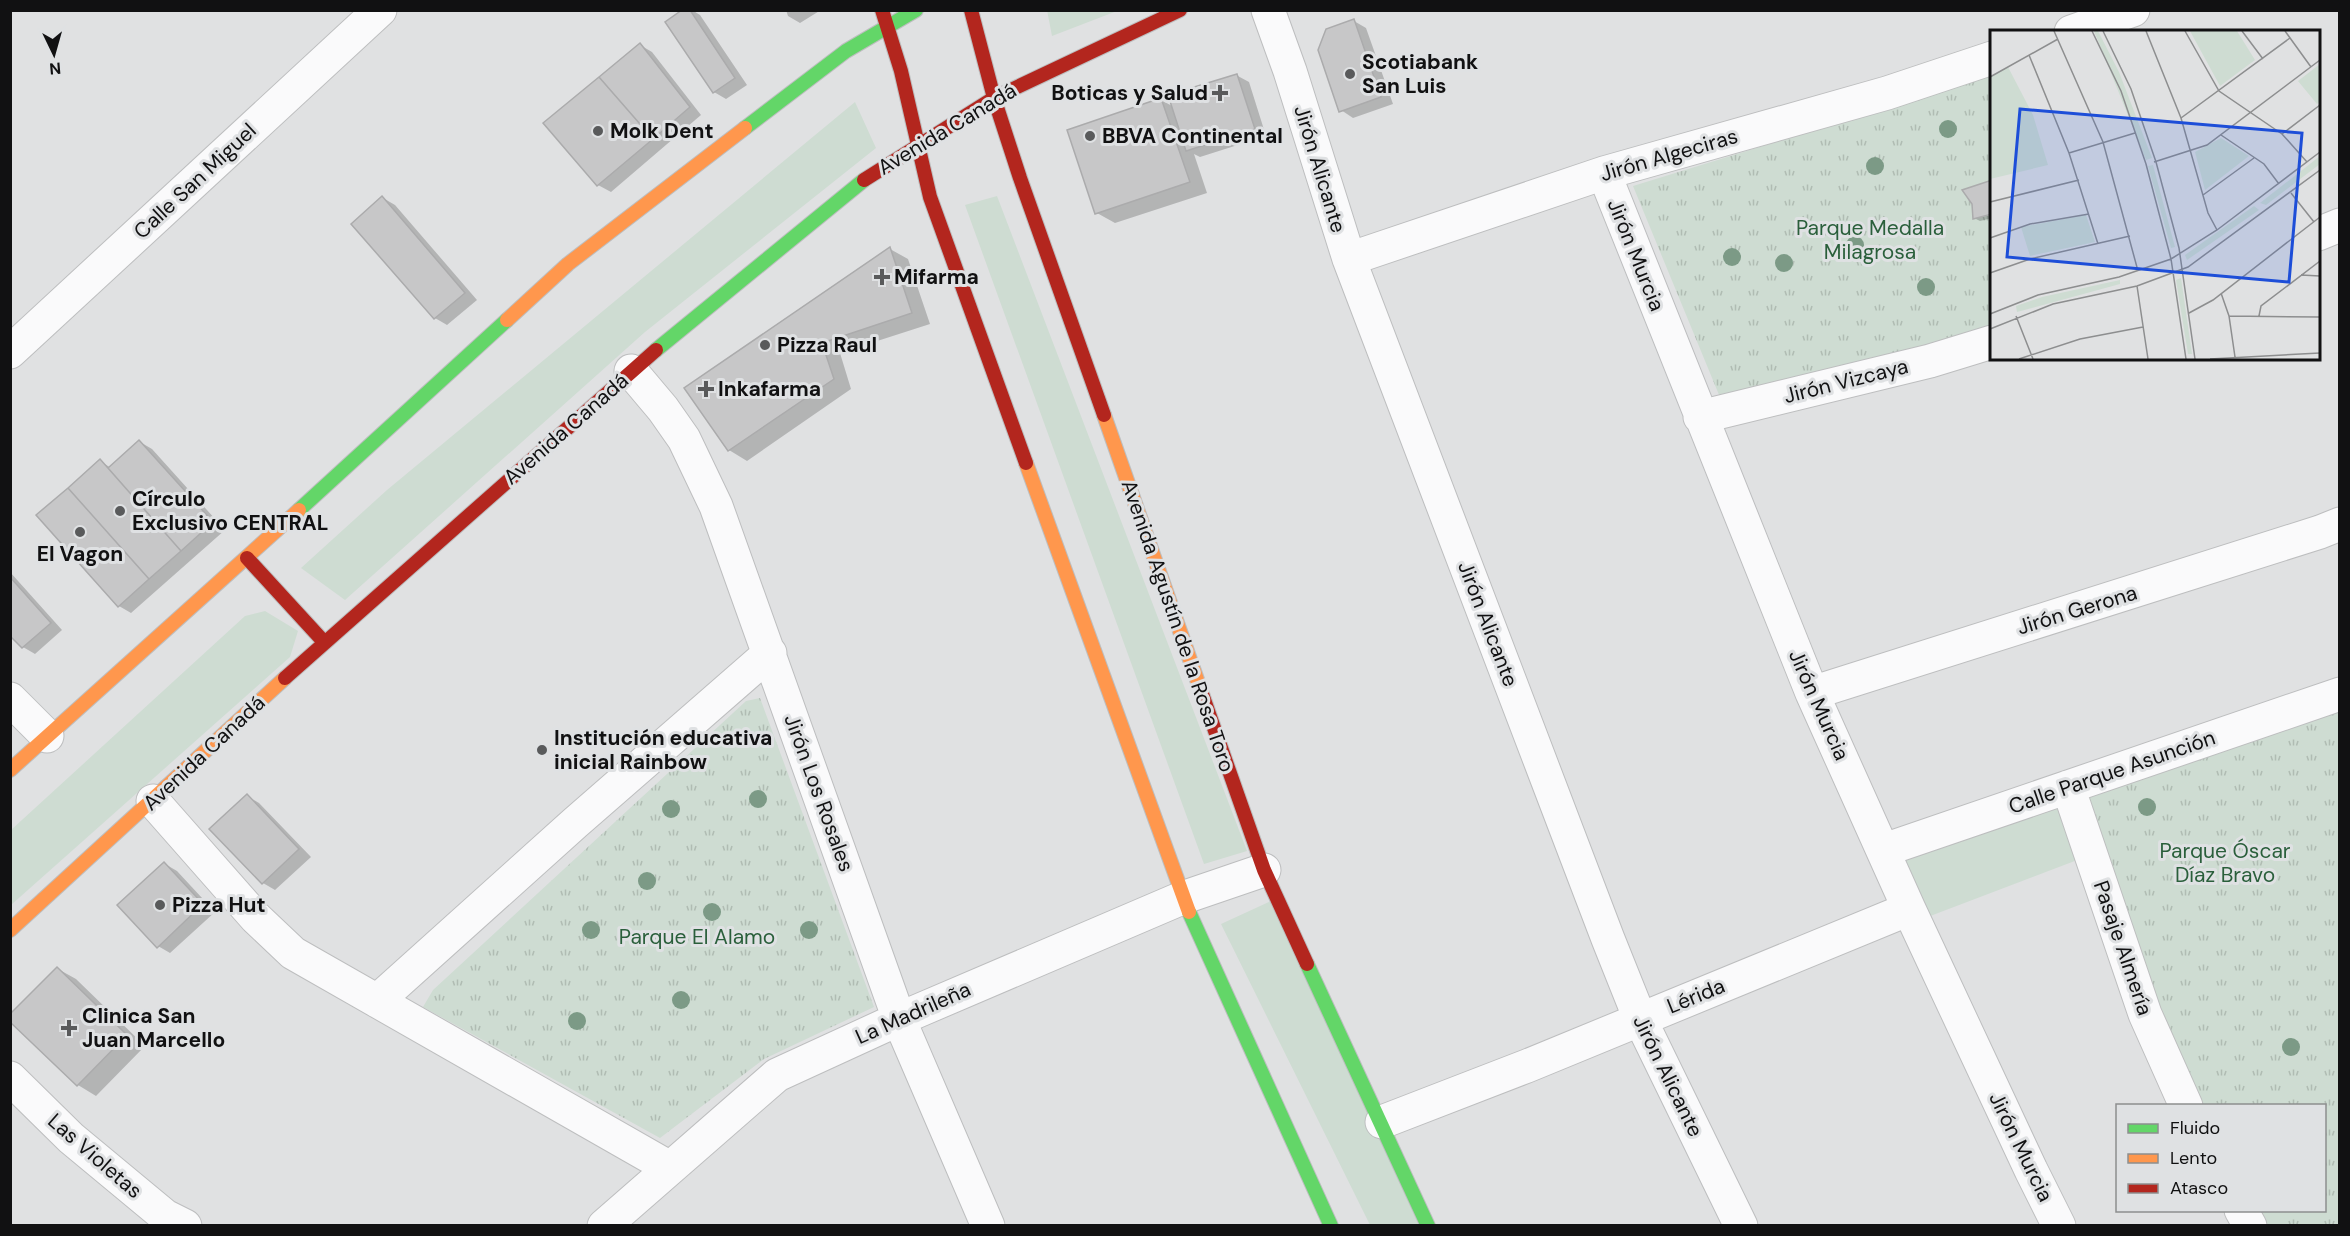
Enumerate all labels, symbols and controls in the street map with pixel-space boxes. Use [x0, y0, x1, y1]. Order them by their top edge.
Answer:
north arrow [24, 24, 84, 84]
inset map [1990, 30, 2320, 360]
place label: Scotiabank San Luis [1362, 48, 1478, 100]
text: N [49, 57, 62, 79]
marker: Scotiabank San Luis [1343, 67, 1357, 81]
street label: Avenida Canadá [872, 77, 1022, 181]
place label: Boticas y Salud [1051, 79, 1208, 107]
marker: Boticas y Salud [1213, 86, 1227, 100]
street label: Jirón Alicante [1287, 102, 1353, 236]
street label: Calle San Miguel [128, 117, 262, 245]
place label: Molk Dent [610, 117, 714, 145]
place label: BBVA Continental [1102, 122, 1283, 150]
street label: Jirón Algeciras [1597, 122, 1741, 188]
marker: Molk Dent [591, 124, 605, 138]
marker: BBVA Continental [1083, 129, 1097, 143]
street label: Jirón Murcia [1601, 195, 1671, 315]
park label: Parque Medalla Milagrosa [1796, 214, 1944, 266]
place label: Mifarma [894, 263, 979, 291]
marker: Mifarma [875, 270, 889, 284]
place label: Pizza Raul [777, 331, 877, 359]
marker: Pizza Raul [758, 338, 772, 352]
street label: Jirón Vizcaya [1781, 352, 1911, 410]
street label: Avenida Canadá [498, 367, 634, 491]
place label: Inkafarma [718, 375, 821, 403]
marker: Inkafarma [699, 382, 713, 396]
street label: Avenida Agustín de la Rosa Toro [1115, 476, 1241, 776]
place label: Círculo Exclusivo CENTRAL [132, 485, 328, 537]
marker: Círculo Exclusivo CENTRAL [113, 504, 127, 518]
marker: El Vagon [73, 525, 87, 539]
place label: El Vagon [37, 540, 123, 568]
street label: Jirón Alicante [1451, 557, 1525, 691]
street label: Jirón Gerona [2014, 578, 2140, 642]
street label: Jirón Murcia [1782, 645, 1856, 765]
street label: Avenida Canadá [137, 689, 271, 817]
street label: Jirón Los Rosales [778, 710, 860, 876]
street label: Calle Parque Asunción [2005, 723, 2219, 821]
place label: Institución educativa inicial Rainbow [554, 724, 772, 776]
marker: Institución educativa inicial Rainbow [535, 743, 549, 757]
park label: Parque Óscar Díaz Bravo [2159, 837, 2291, 889]
street label: Pasaje Almería [2087, 877, 2159, 1019]
place label: Pizza Hut [172, 891, 266, 919]
marker: Pizza Hut [153, 898, 167, 912]
park label: Parque El Alamo [619, 923, 775, 951]
street label: Lérida [1663, 972, 1729, 1020]
street label: La Madrileña [851, 975, 975, 1051]
place label: Clinica San Juan Marcello [82, 1002, 225, 1054]
street label: Jirón Alicante [1626, 1011, 1710, 1142]
marker: Clinica San Juan Marcello [60, 1019, 78, 1037]
street label: Jirón Murcia [1982, 1088, 2060, 1206]
legend [2116, 1104, 2326, 1212]
street label: Las Violetas [42, 1107, 148, 1205]
text: Fluido [2170, 1116, 2220, 1140]
text: Lento [2170, 1146, 2217, 1170]
text: Atasco [2170, 1176, 2228, 1200]

